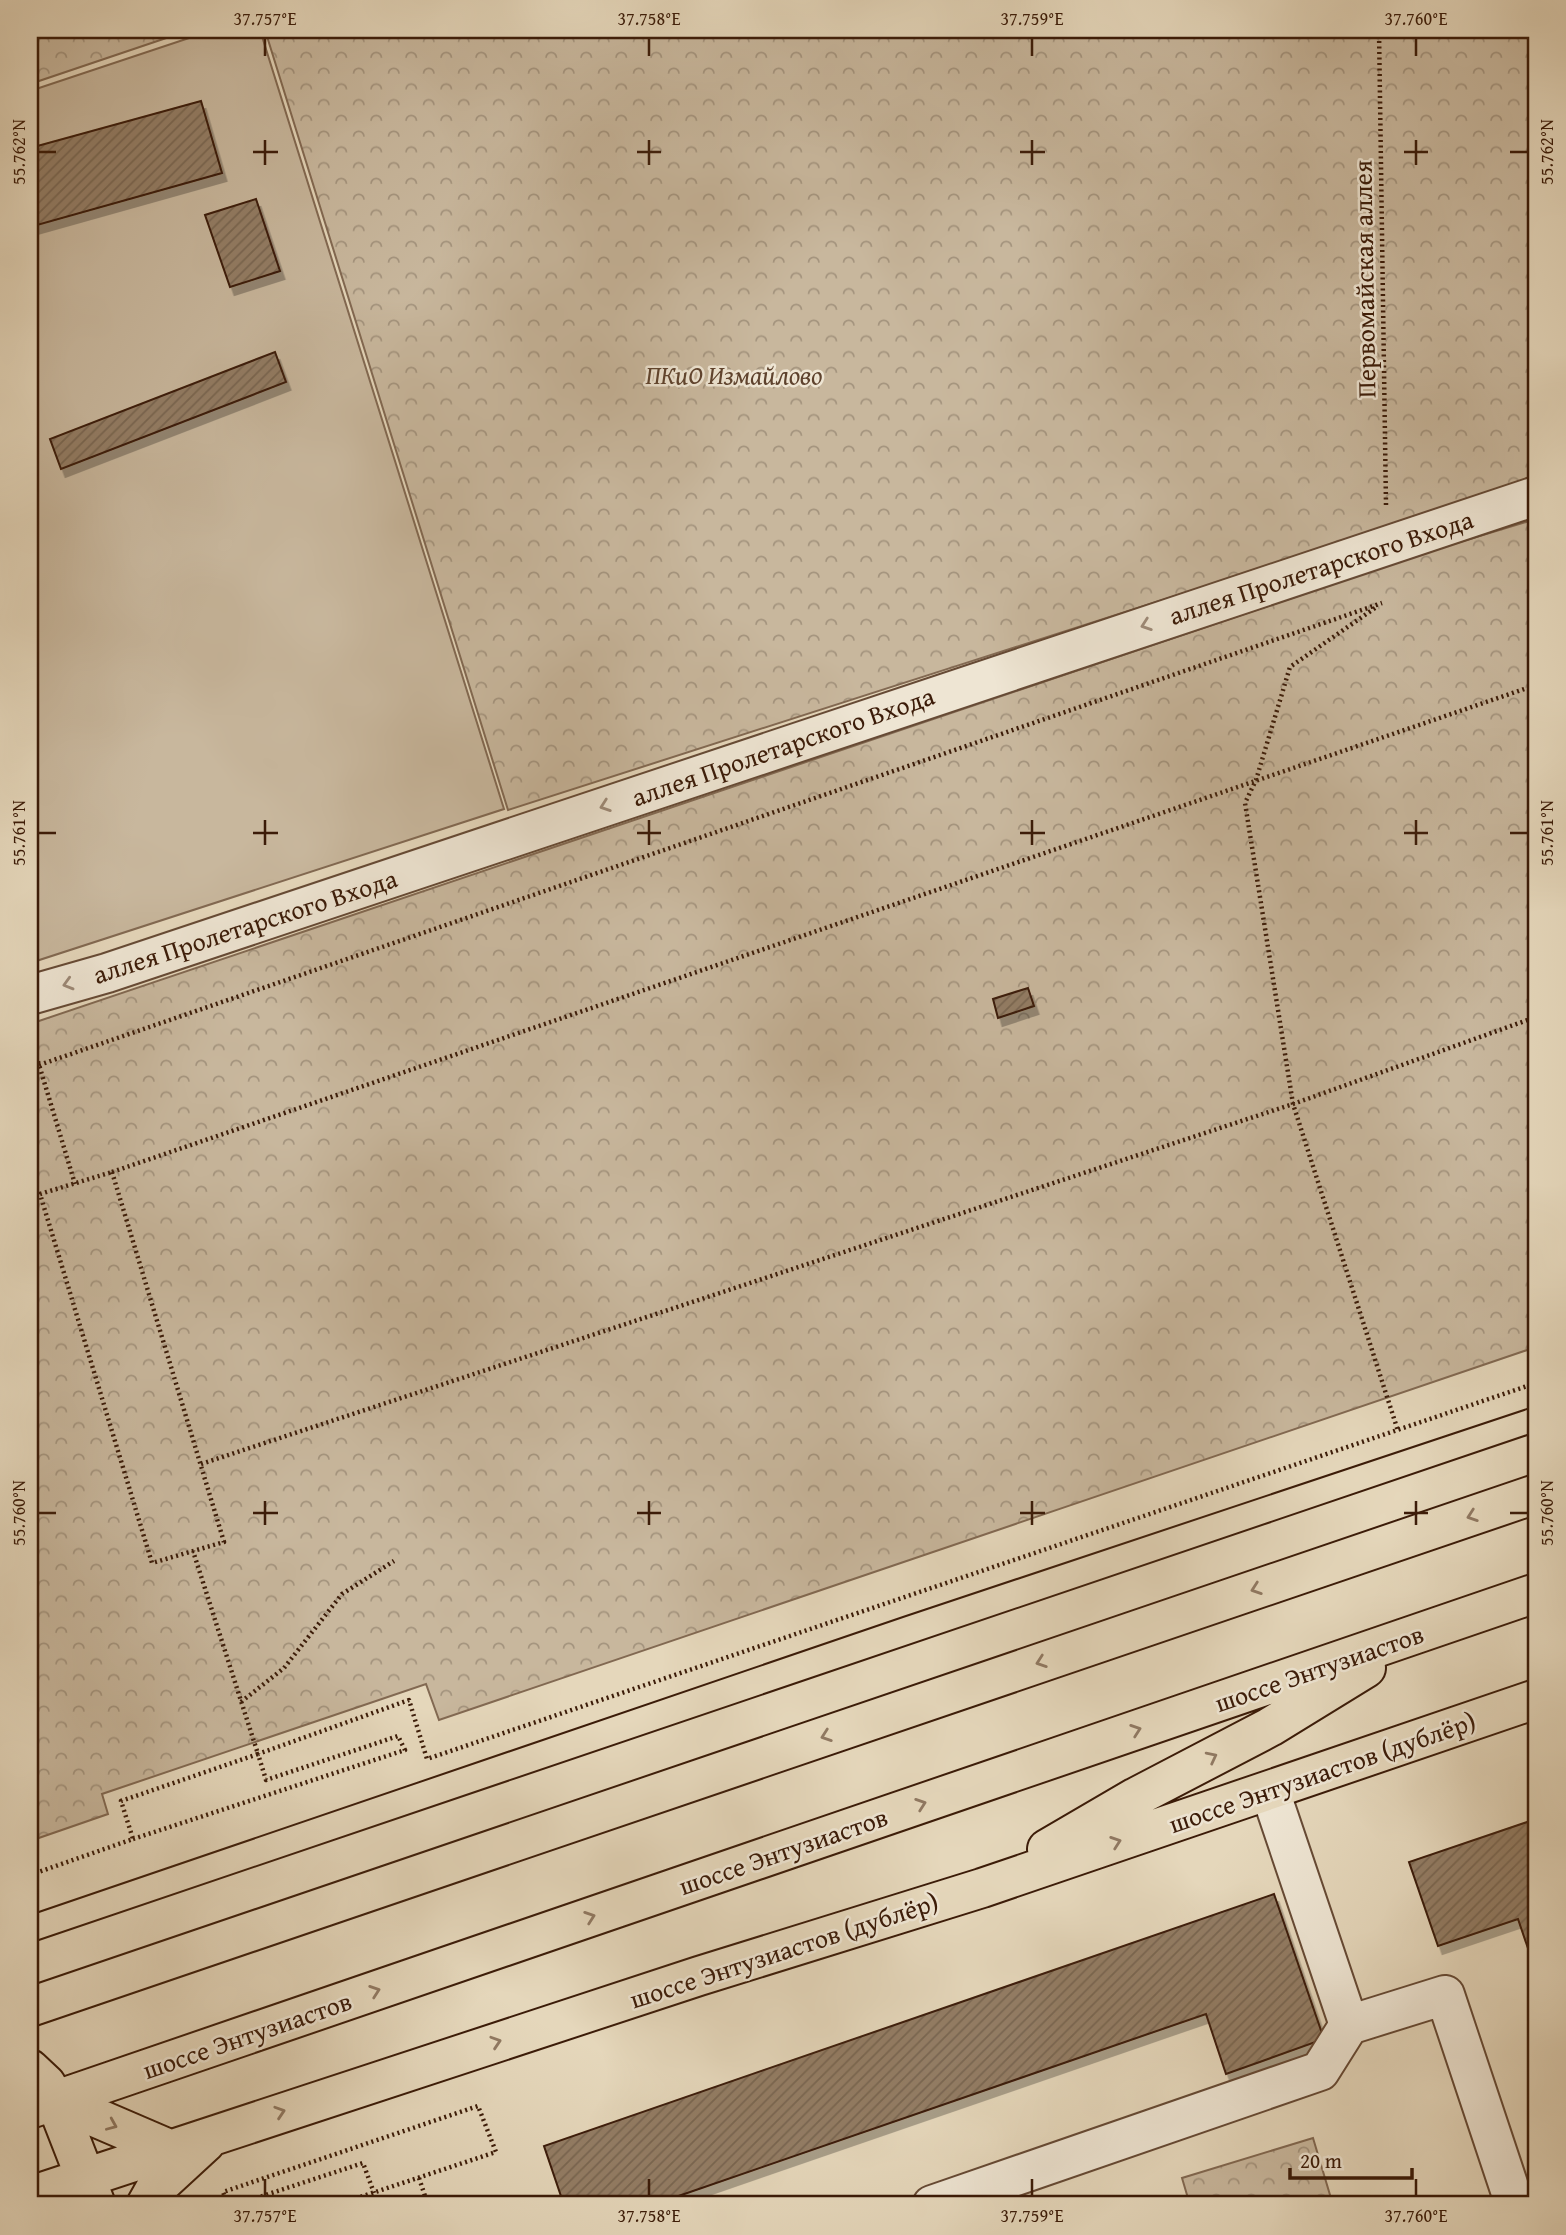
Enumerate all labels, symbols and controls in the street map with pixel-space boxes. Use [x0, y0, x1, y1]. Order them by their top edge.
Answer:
text: 37.757°E [233, 5, 297, 32]
text: 37.758°E [617, 5, 681, 32]
text: 37.759°E [1000, 5, 1064, 32]
text: 37.760°E [1384, 5, 1448, 32]
text: 55.762°N [5, 119, 32, 185]
text: 55.762°N [1533, 119, 1560, 185]
street label: Первомайская аллея [1342, 160, 1386, 398]
park label: ПКиО Измайлово [646, 355, 823, 394]
street label: аллея Пролетарского Входа [1164, 499, 1479, 635]
one-way arrow [1140, 617, 1152, 631]
street label: аллея Пролетарского Входа [626, 676, 940, 816]
one-way arrow [599, 798, 611, 812]
text: 55.761°N [5, 800, 32, 866]
text: 55.761°N [1533, 800, 1560, 866]
street label: аллея Пролетарского Входа [88, 858, 403, 994]
one-way arrow [63, 976, 75, 991]
text: 55.760°N [5, 1480, 32, 1546]
text: 55.760°N [1533, 1480, 1560, 1546]
one-way arrow [1466, 1508, 1478, 1522]
one-way arrow [1251, 1581, 1263, 1595]
street label: шоссе Энтузиастов [1209, 1614, 1429, 1722]
one-way arrow [1035, 1654, 1048, 1668]
street label: шоссе Энтузиастов (дублёр) [1163, 1701, 1481, 1843]
one-way arrow [1130, 1724, 1142, 1738]
one-way arrow [820, 1728, 832, 1742]
one-way arrow [1204, 1752, 1217, 1766]
street label: шоссе Энтузиастов [673, 1797, 893, 1905]
one-way arrow [914, 1798, 927, 1812]
one-way arrow [1110, 1836, 1122, 1851]
street label: шоссе Энтузиастов (дублёр) [625, 1882, 943, 2018]
one-way arrow [583, 1911, 595, 1925]
street label: шоссе Энтузиастов [137, 1981, 357, 2089]
one-way arrow [368, 1985, 380, 1999]
one-way arrow [490, 2036, 502, 2050]
one-way arrow [274, 2106, 286, 2121]
one-way arrow [105, 2116, 117, 2130]
scale bar [1290, 2137, 1412, 2181]
text: 20 m [1300, 2145, 1342, 2176]
text: 37.757°E [233, 2202, 297, 2229]
text: 37.758°E [617, 2202, 681, 2229]
text: 37.759°E [1000, 2202, 1064, 2229]
text: 37.760°E [1384, 2202, 1448, 2229]

